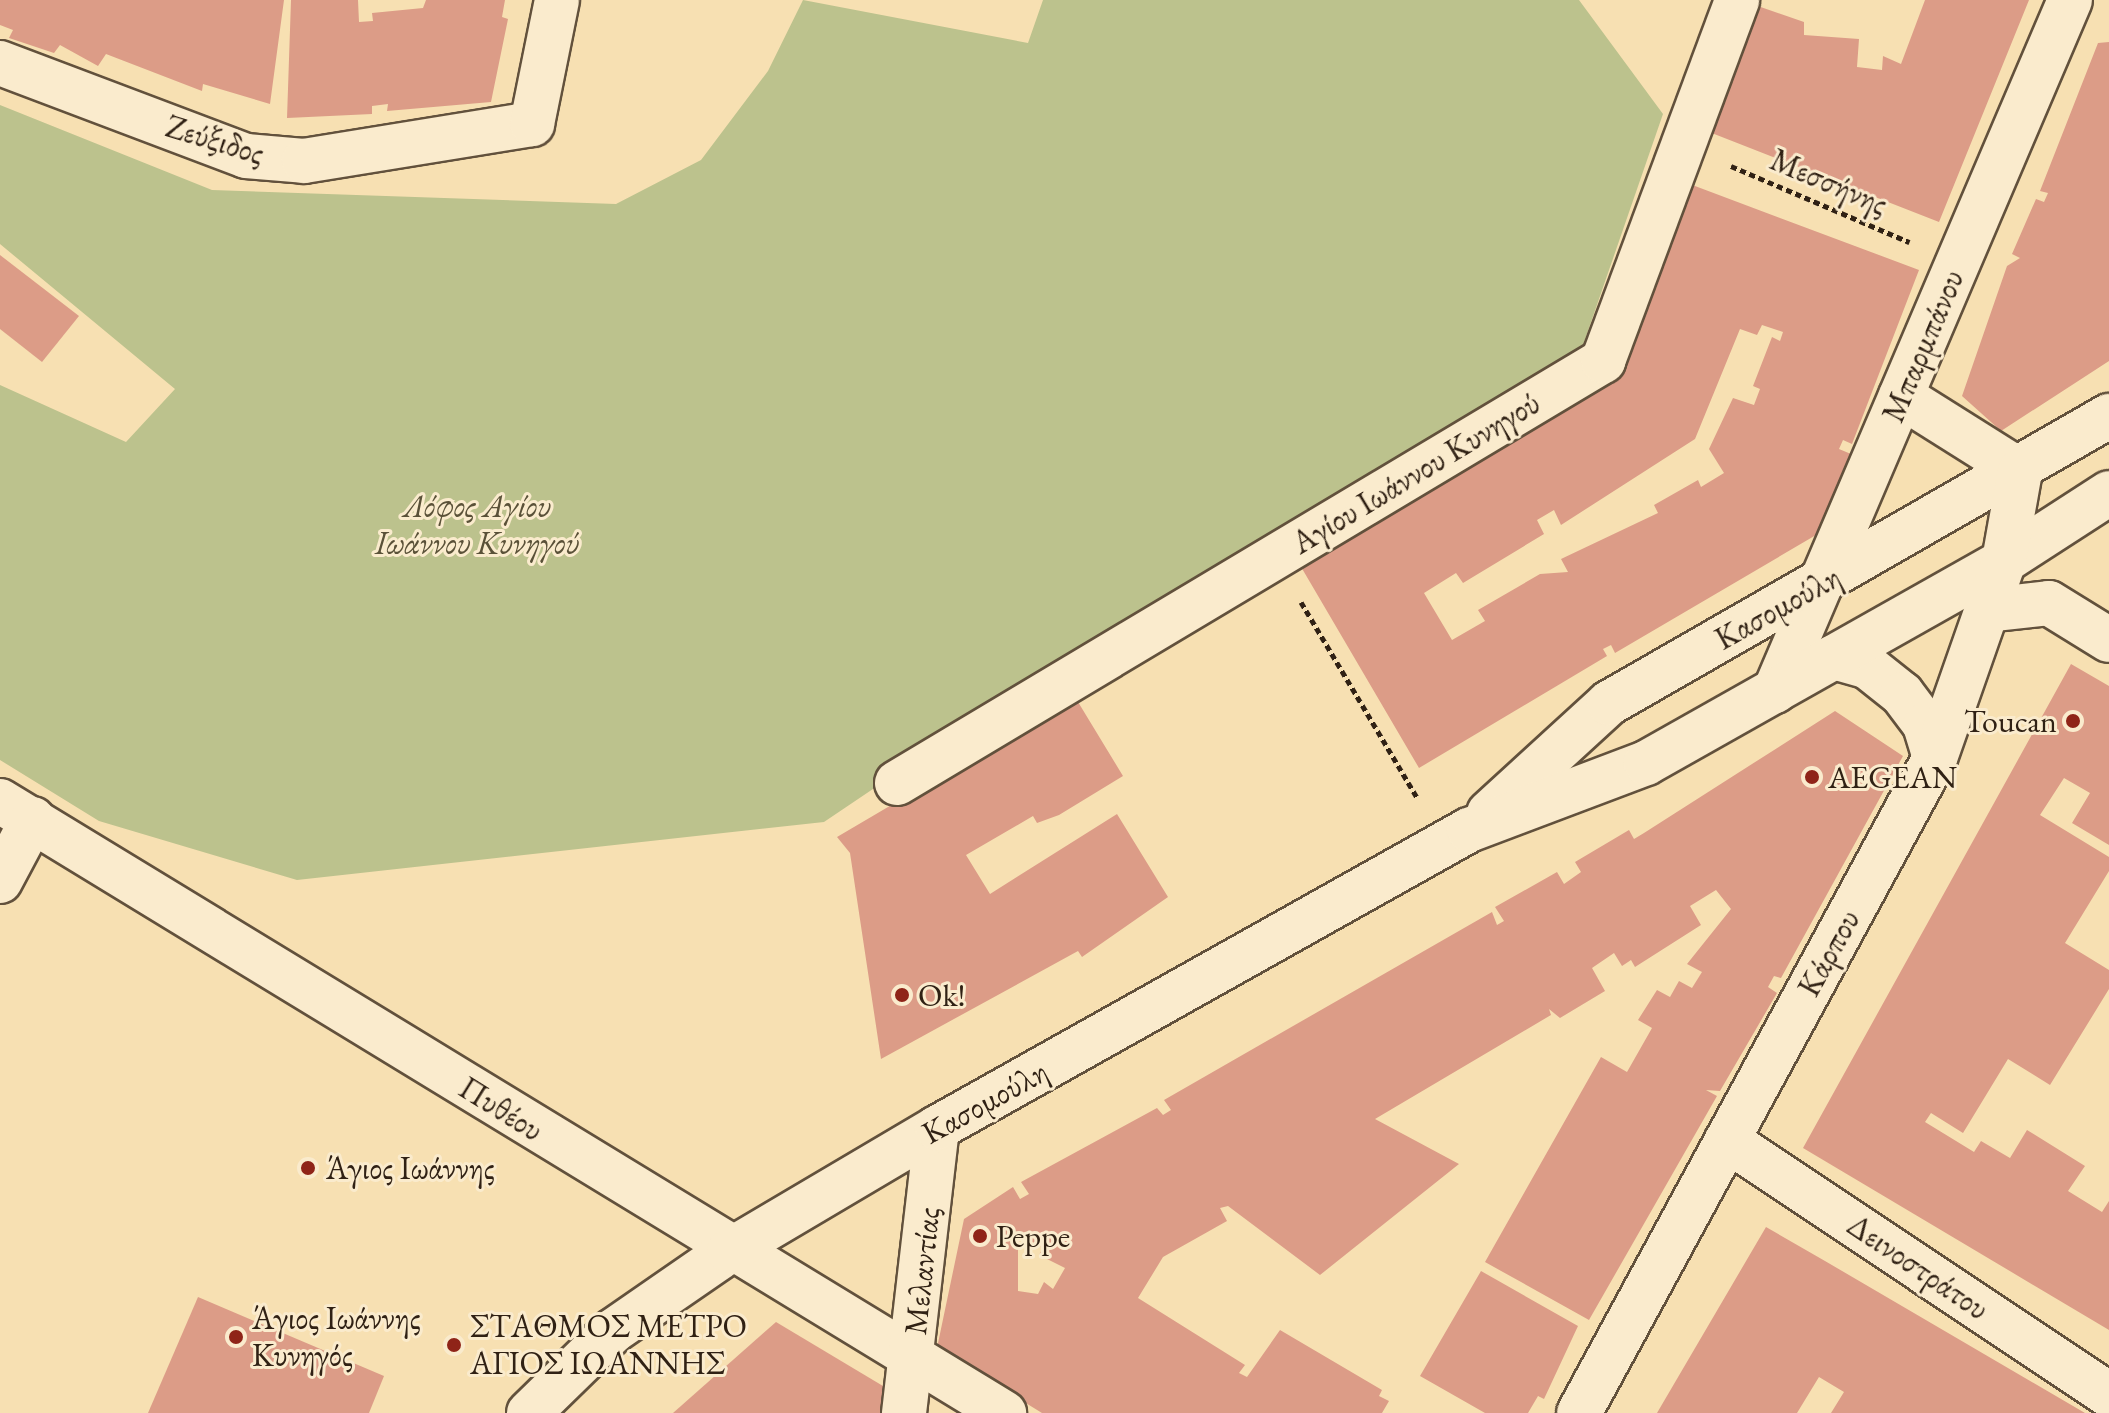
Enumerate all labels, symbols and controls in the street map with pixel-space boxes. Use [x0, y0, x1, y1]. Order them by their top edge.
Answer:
street label: Ζεύξιδος [161, 107, 269, 173]
street label: Μεσσήνης [1765, 140, 1893, 224]
street label: Μπαρμπάνου [1874, 264, 1972, 428]
street label: Αγίου Ιωάννου Κυνηγού [1285, 384, 1547, 562]
park label: Λόφος Αγίου Ιωάννου Κυνηγού [375, 488, 579, 563]
street label: Κασομούλη [1708, 558, 1848, 658]
place label: Toucan [1964, 702, 2057, 740]
marker: Toucan [2064, 712, 2082, 730]
place label: AEGEAN [1828, 758, 1957, 796]
marker: AEGEAN [1803, 768, 1821, 786]
street label: Κάρπου [1790, 903, 1868, 1003]
place label: Ok! [918, 976, 965, 1014]
marker: Ok! [893, 986, 911, 1004]
street label: Κασομούλη [915, 1052, 1055, 1152]
street label: Πυθέου [452, 1068, 550, 1150]
place label: Άγιος Ιωάννης [326, 1149, 495, 1187]
marker: Άγιος Ιωάννης [297, 1157, 319, 1179]
street label: Μελαντίας [896, 1205, 948, 1337]
street label: Δεινοστράτου [1840, 1206, 1996, 1328]
place label: Peppe [996, 1217, 1070, 1255]
marker: Peppe [971, 1227, 989, 1245]
place label: Άγιος Ιωάννης Κυνηγός [252, 1300, 421, 1375]
place label: ΣΤΑΘΜΟΣ ΜΕΤΡΟ ΑΓΙΟΣ ΙΩΑΝΝΗΣ [470, 1308, 747, 1383]
marker: Άγιος Ιωάννης Κυνηγός [227, 1328, 245, 1346]
marker: ΣΤΑΘΜΟΣ ΜΕΤΡΟ ΑΓΙΟΣ ΙΩΑΝΝΗΣ [445, 1336, 463, 1354]

